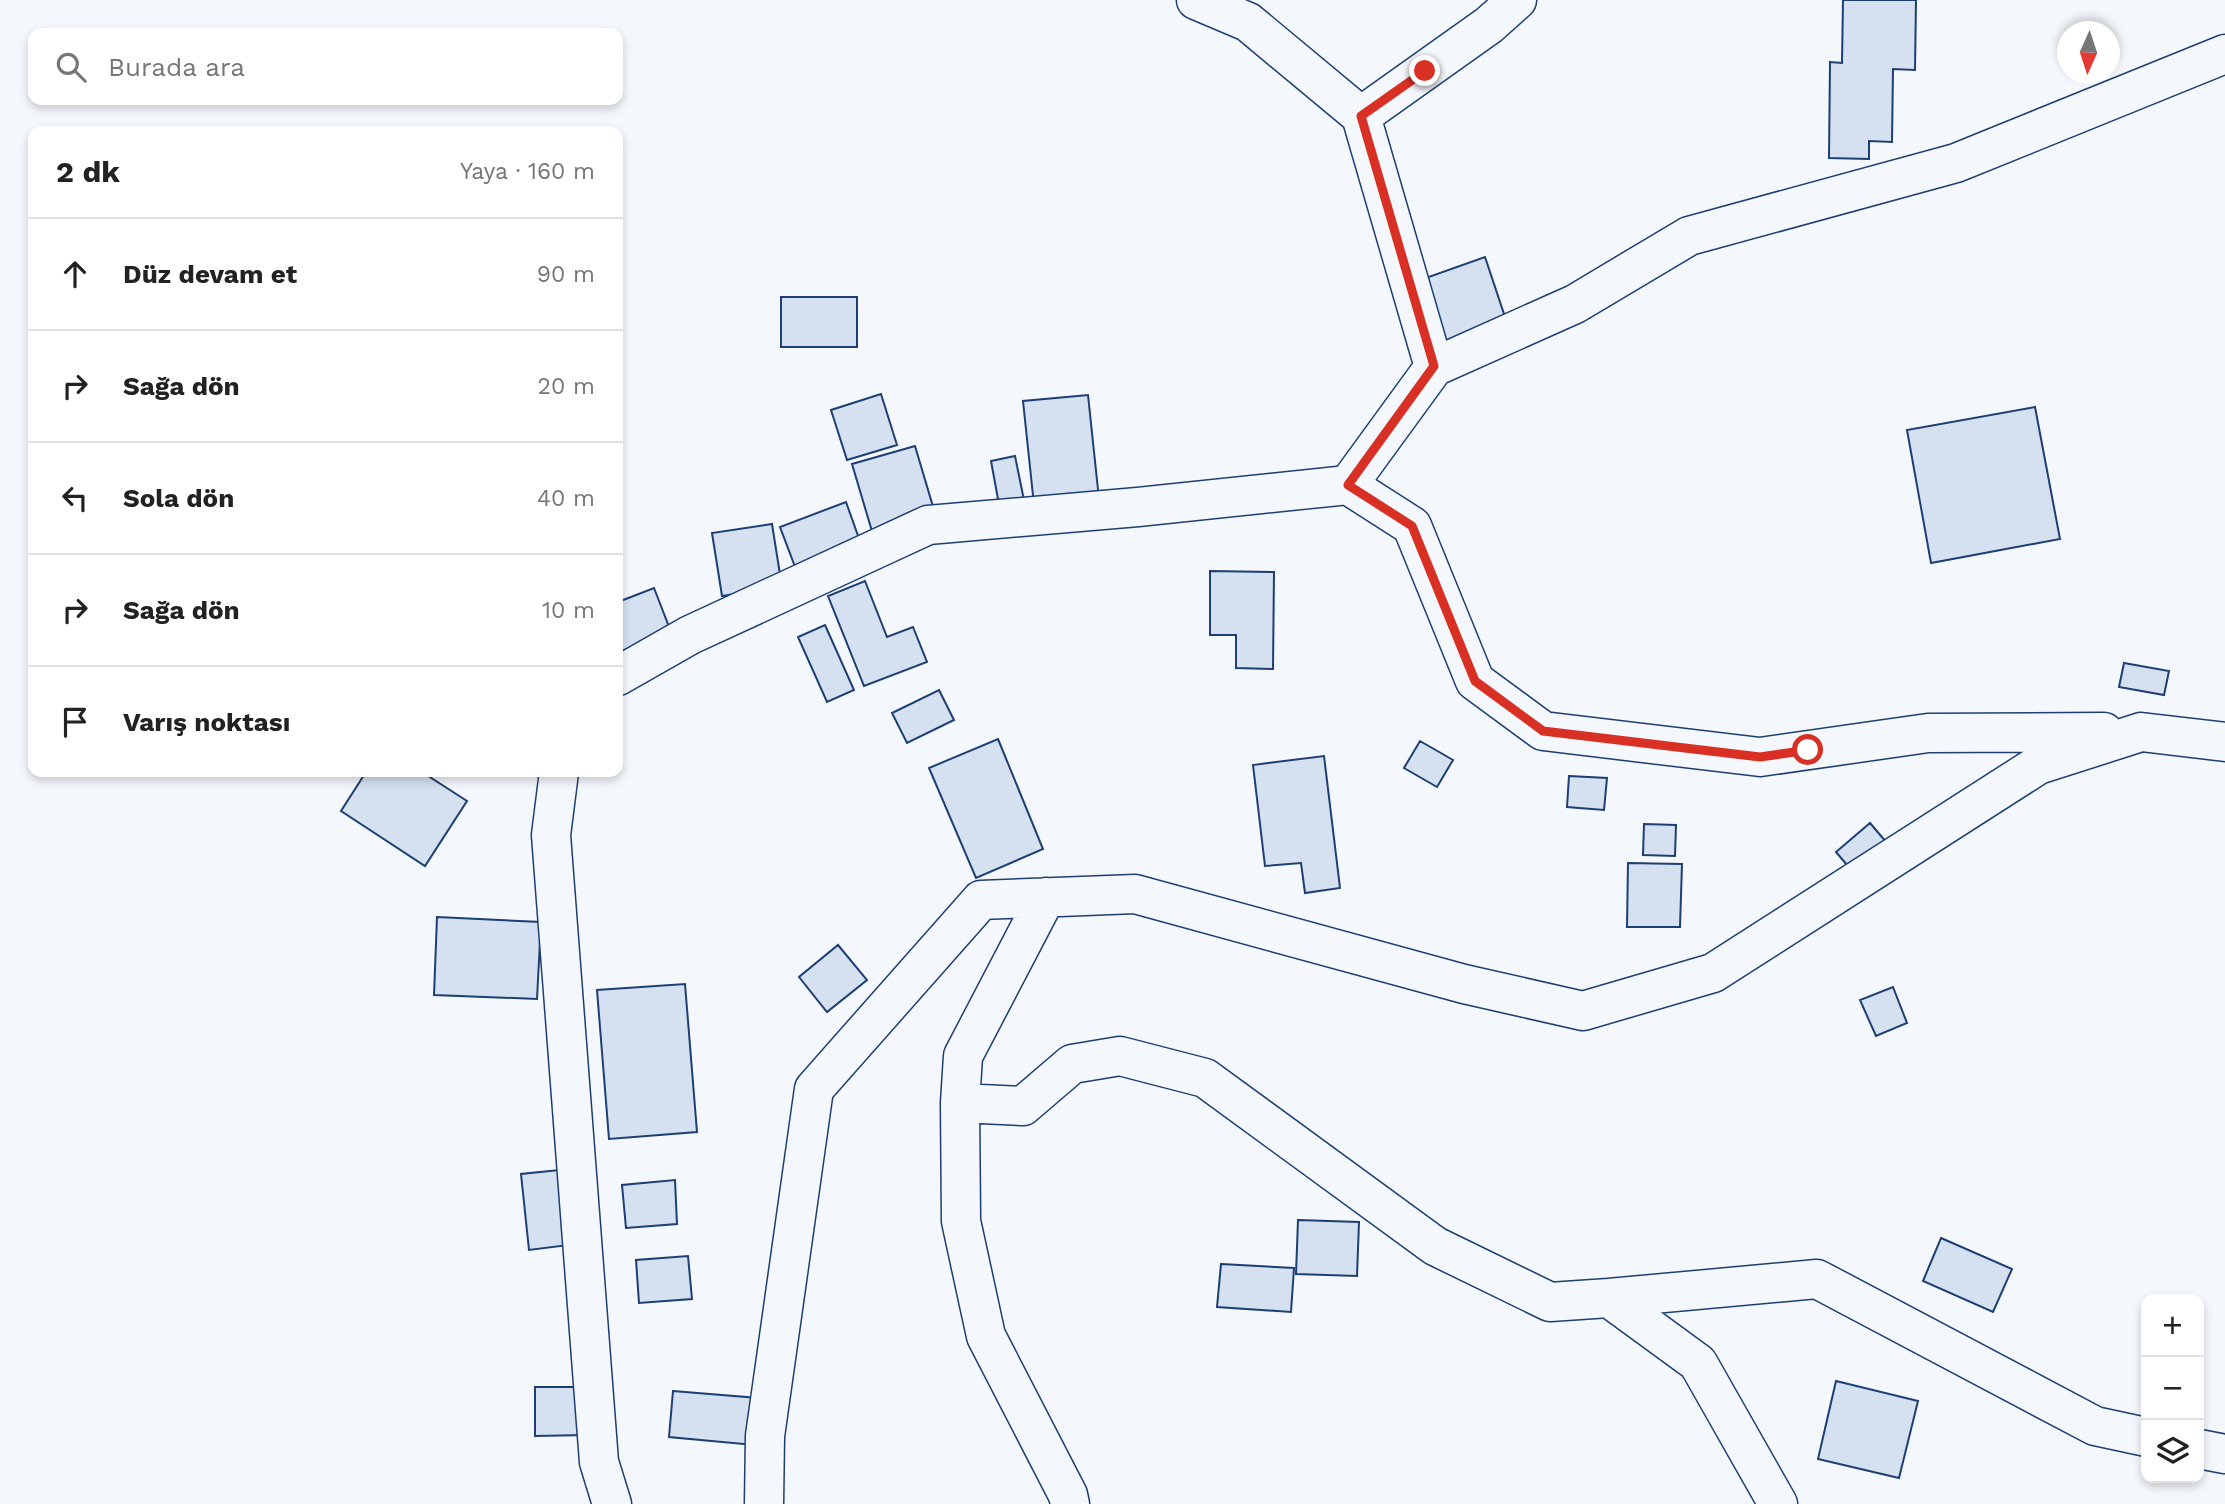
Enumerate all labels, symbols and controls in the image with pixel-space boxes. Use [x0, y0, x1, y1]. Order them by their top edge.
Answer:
north arrow [2057, 21, 2120, 84]
search box [28, 28, 623, 105]
icon: search [52, 48, 90, 86]
text: Burada ara [108, 52, 245, 82]
route end [1409, 55, 1440, 86]
text: 2 dk [56, 154, 120, 189]
text: Yaya · 160 m [460, 158, 595, 185]
icon: ahead [56, 255, 94, 293]
text: Düz devam et [123, 259, 297, 289]
text: 90 m [537, 261, 595, 288]
icon: right [56, 367, 94, 405]
text: Sağa dön [123, 371, 240, 401]
text: 20 m [538, 373, 595, 400]
icon: left [56, 479, 94, 517]
text: Sola dön [123, 483, 234, 513]
text: 40 m [537, 485, 595, 512]
icon: right [56, 591, 94, 629]
text: Sağa dön [123, 595, 240, 625]
text: 10 m [542, 597, 595, 624]
icon: arrive [56, 703, 94, 741]
text: Varış noktası [123, 707, 290, 737]
route start [1792, 734, 1823, 765]
map controls [2141, 1294, 2204, 1483]
button: + [2141, 1294, 2204, 1357]
button: − [2141, 1357, 2204, 1420]
button: layers [2141, 1420, 2204, 1483]

